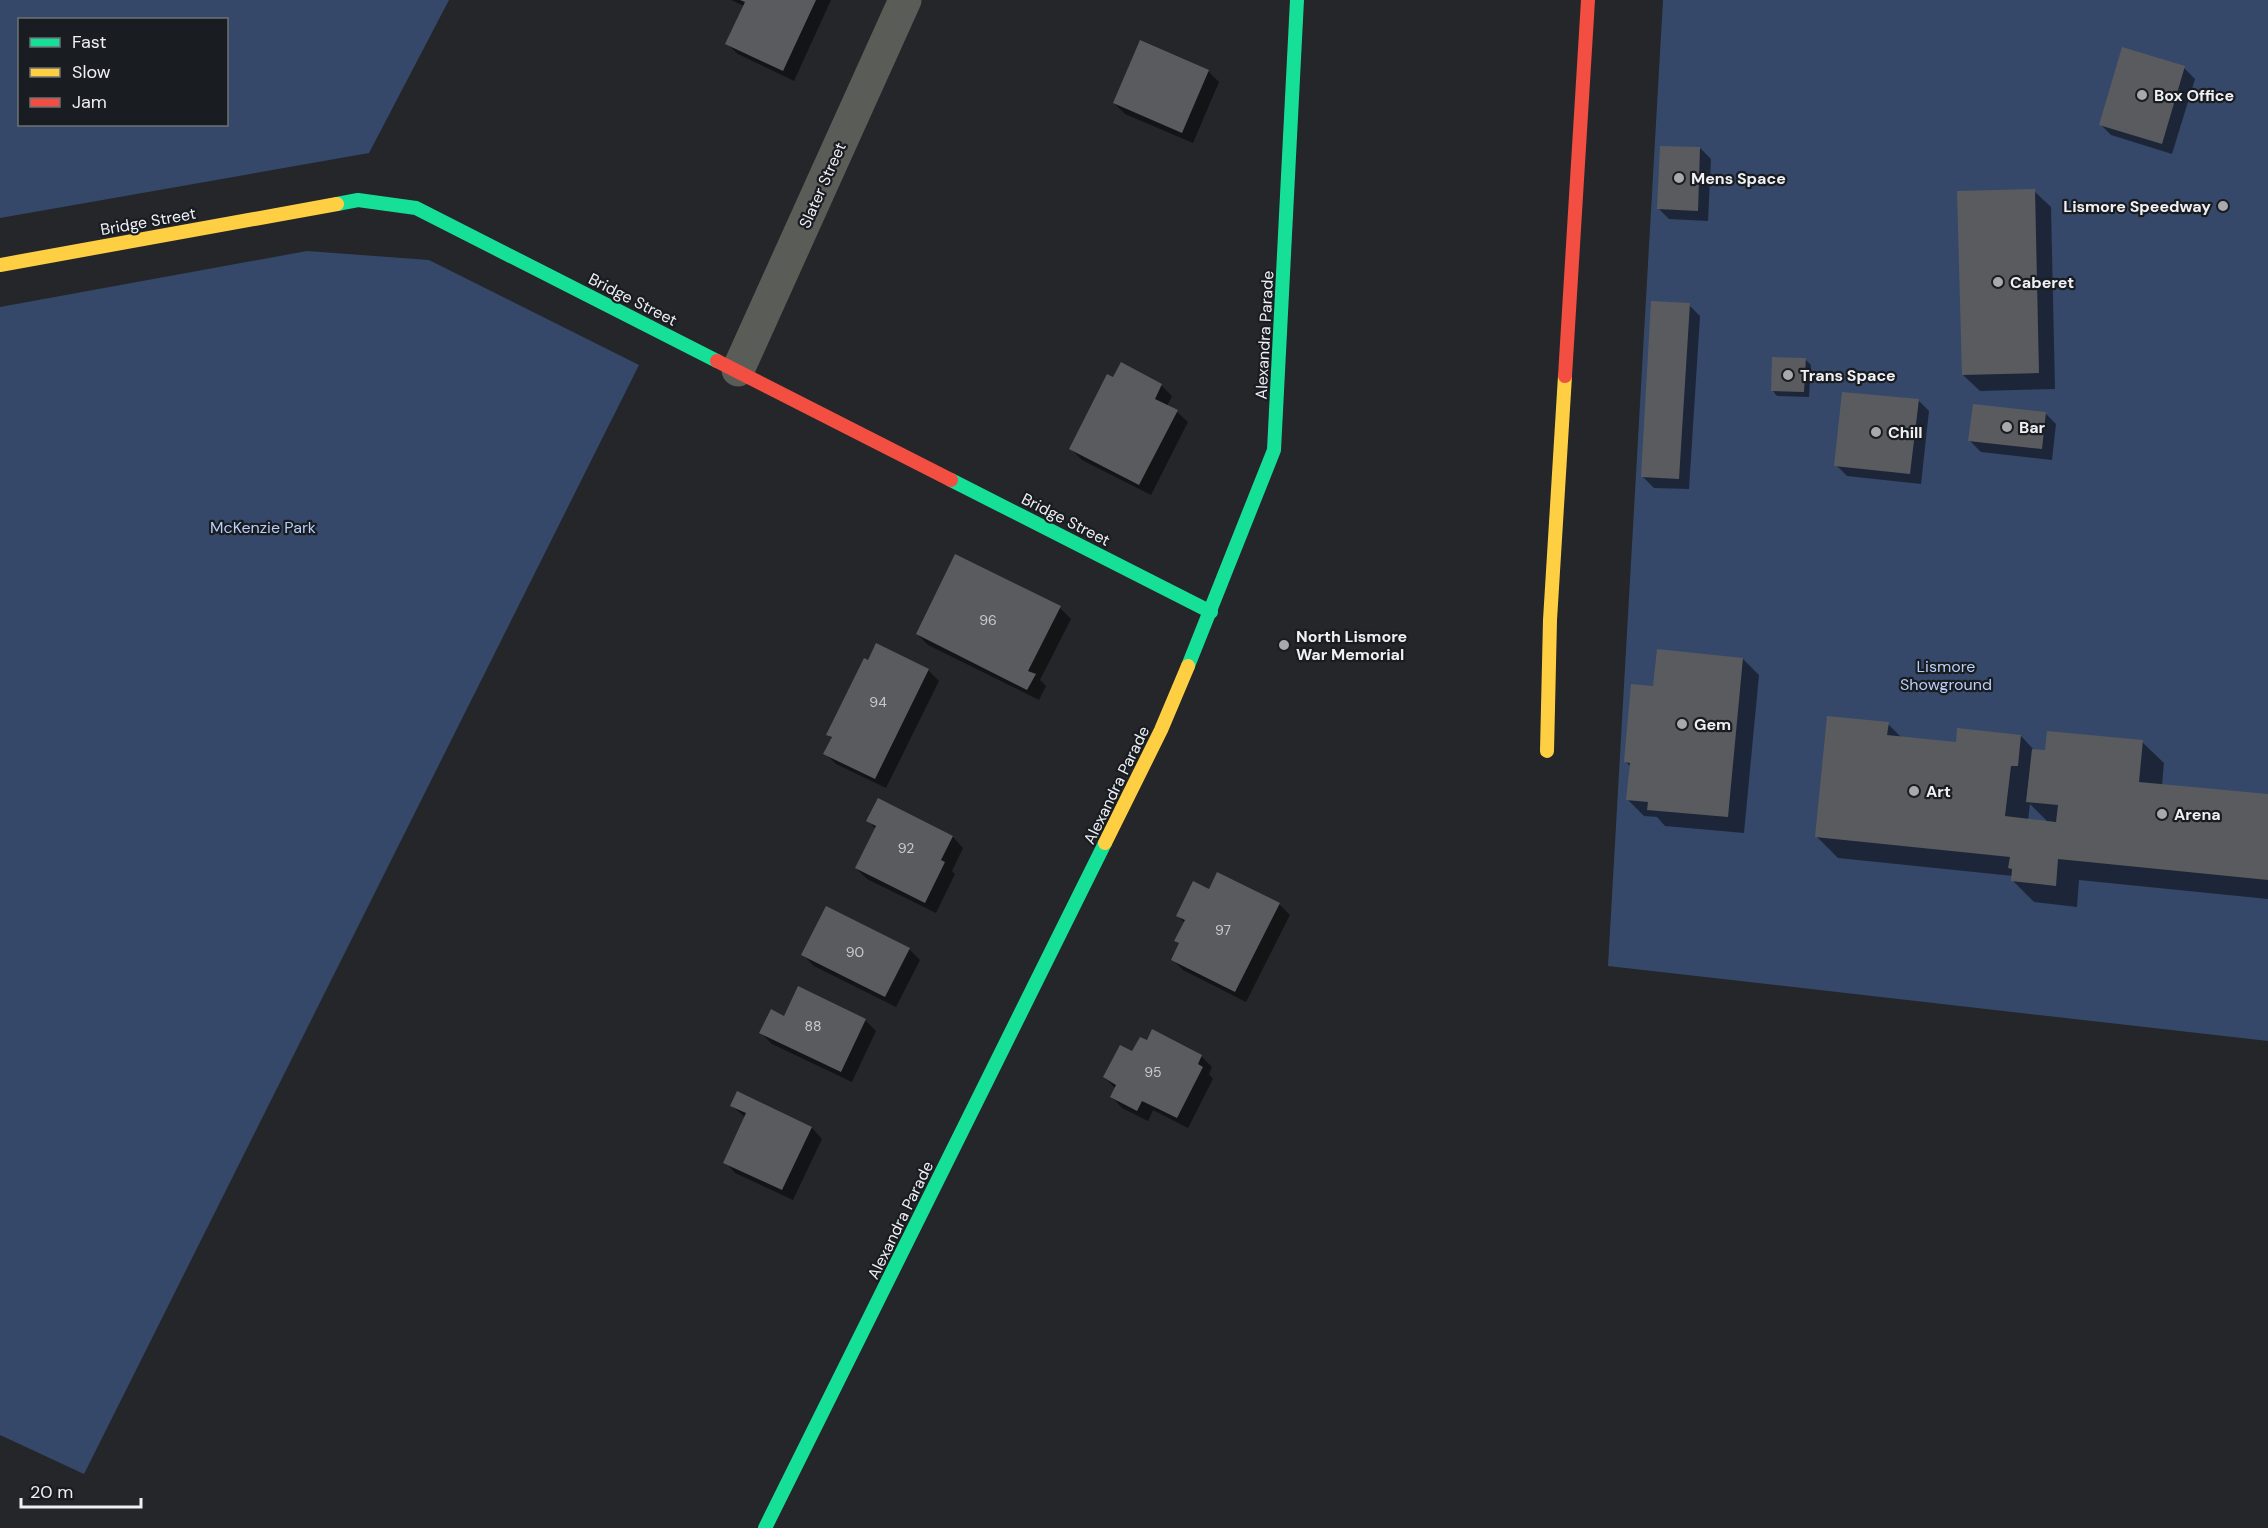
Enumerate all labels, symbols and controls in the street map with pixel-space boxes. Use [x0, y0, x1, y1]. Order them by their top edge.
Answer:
legend [18, 18, 228, 126]
text: Fast [72, 30, 107, 54]
text: Slow [72, 60, 111, 84]
place label: Box Office [2154, 85, 2234, 106]
marker: Box Office [2135, 88, 2149, 102]
text: Jam [72, 90, 107, 114]
street label: Slater Street [794, 139, 851, 231]
place label: Mens Space [1691, 168, 1786, 189]
marker: Mens Space [1672, 171, 1686, 185]
place label: Lismore Speedway [2063, 196, 2211, 217]
marker: Lismore Speedway [2216, 199, 2230, 213]
street label: Bridge Street [99, 203, 198, 240]
street label: Bridge Street [585, 268, 681, 331]
street label: Alexandra Parade [1251, 270, 1278, 400]
place label: Caberet [2010, 272, 2074, 293]
marker: Caberet [1991, 275, 2005, 289]
place label: Trans Space [1800, 365, 1896, 386]
marker: Trans Space [1781, 368, 1795, 382]
place label: Bar [2019, 417, 2046, 438]
marker: Bar [2000, 420, 2014, 434]
place label: Chill [1888, 422, 1923, 443]
marker: Chill [1869, 425, 1883, 439]
street label: Bridge Street [1018, 488, 1114, 551]
park label: McKenzie Park [210, 517, 316, 538]
house number: 96 [979, 611, 997, 629]
place label: North Lismore War Memorial [1296, 626, 1407, 665]
marker: North Lismore War Memorial [1277, 638, 1291, 652]
park label: Lismore Showground [1900, 656, 1992, 695]
house number: 94 [869, 693, 887, 711]
place label: Gem [1694, 714, 1731, 735]
marker: Gem [1675, 717, 1689, 731]
street label: Alexandra Parade [1079, 723, 1154, 848]
place label: Art [1926, 781, 1951, 802]
marker: Art [1907, 784, 1921, 798]
place label: Arena [2174, 804, 2221, 825]
marker: Arena [2155, 807, 2169, 821]
house number: 92 [898, 839, 914, 857]
house number: 97 [1215, 921, 1231, 939]
house number: 90 [846, 943, 864, 961]
house number: 88 [804, 1017, 822, 1035]
house number: 95 [1144, 1063, 1162, 1081]
street label: Alexandra Parade [863, 1158, 938, 1283]
scale bar [21, 1471, 141, 1509]
text: 20 m [30, 1480, 73, 1504]

